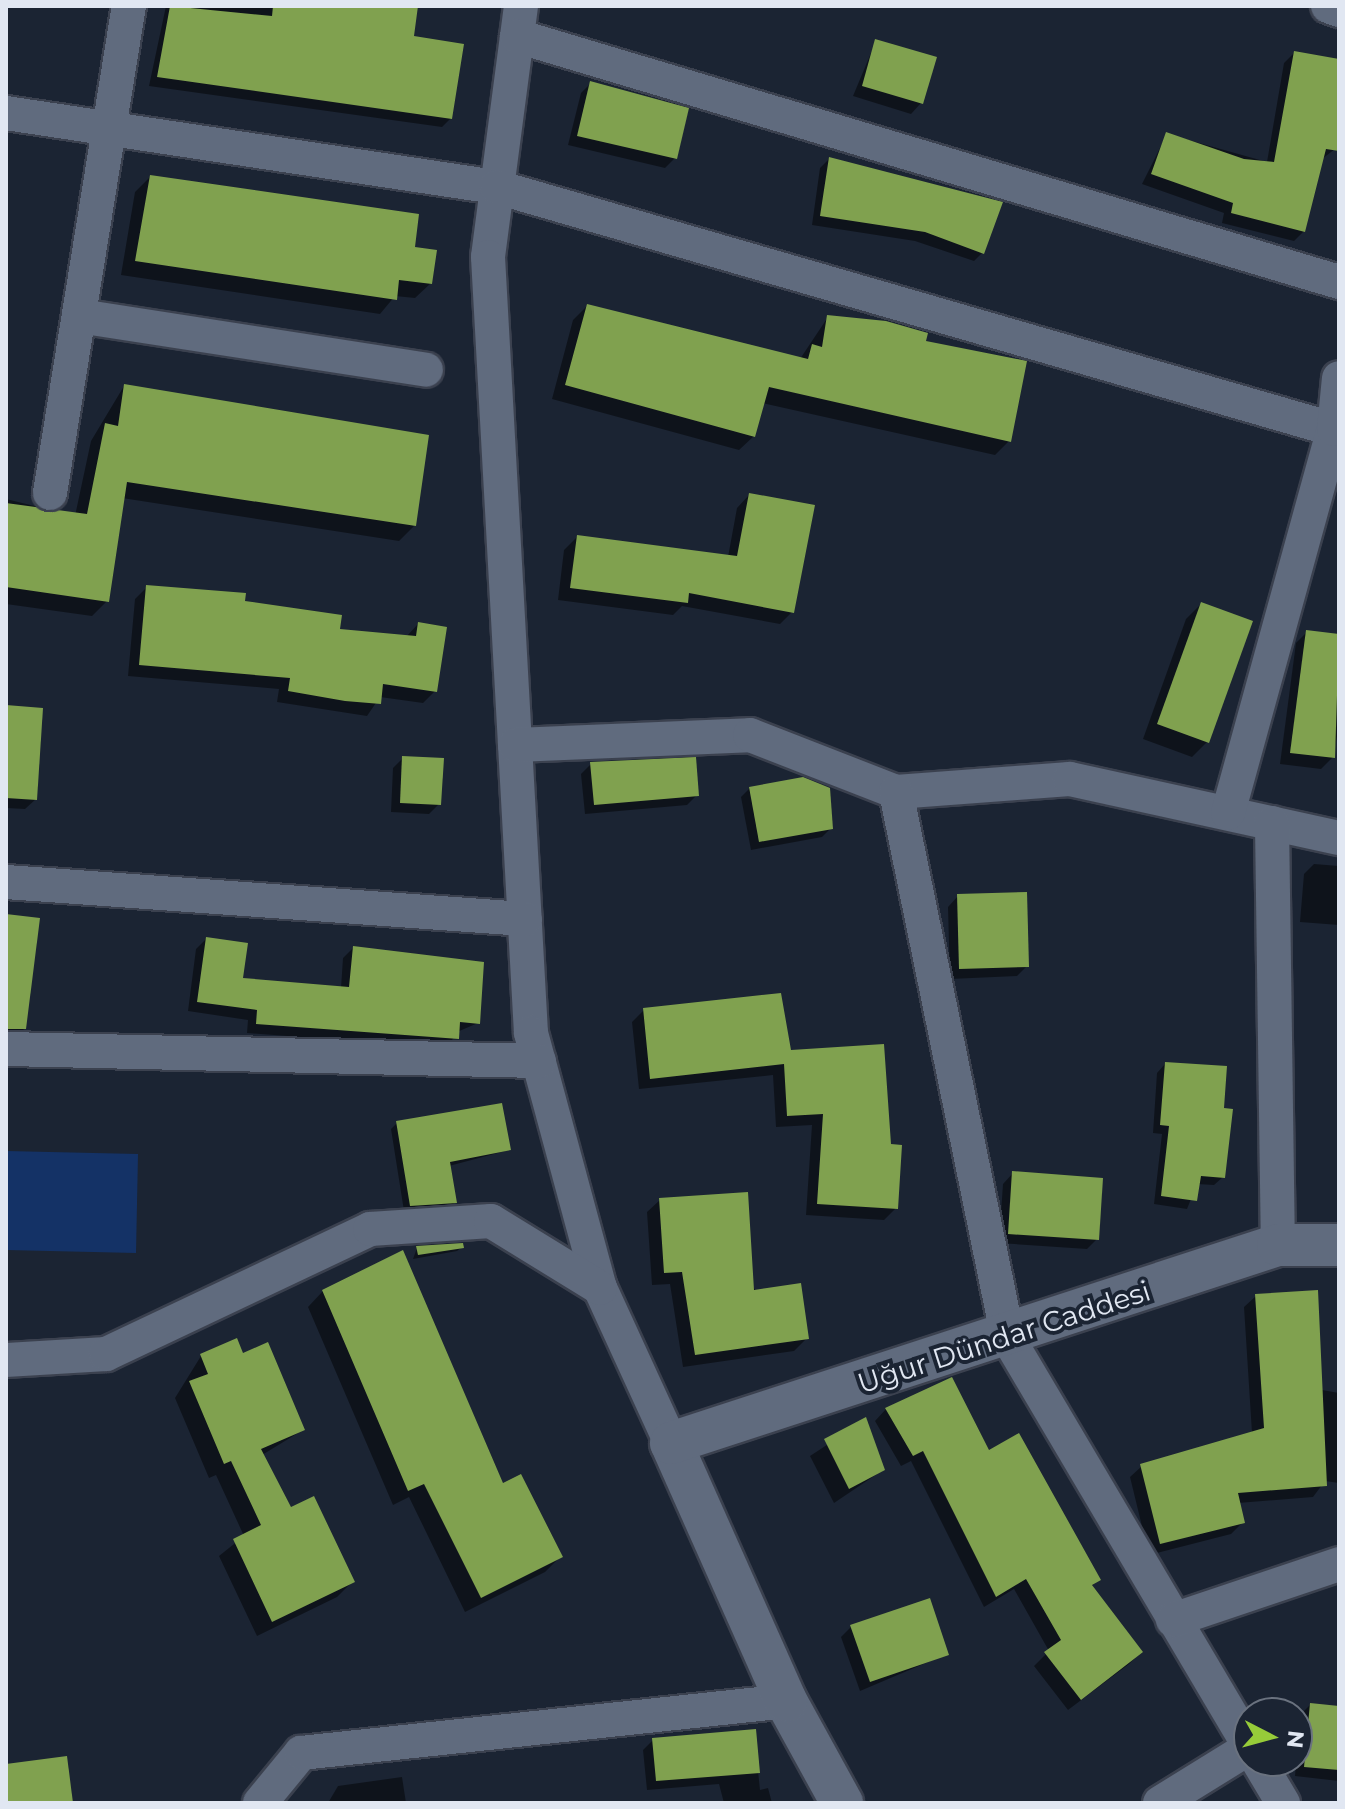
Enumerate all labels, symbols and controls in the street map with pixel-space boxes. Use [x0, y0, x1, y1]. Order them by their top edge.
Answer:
street label: Uğur Dündar Caddesi [853, 1274, 1155, 1400]
north arrow [1233, 1697, 1313, 1777]
text: N [1281, 1729, 1310, 1750]

